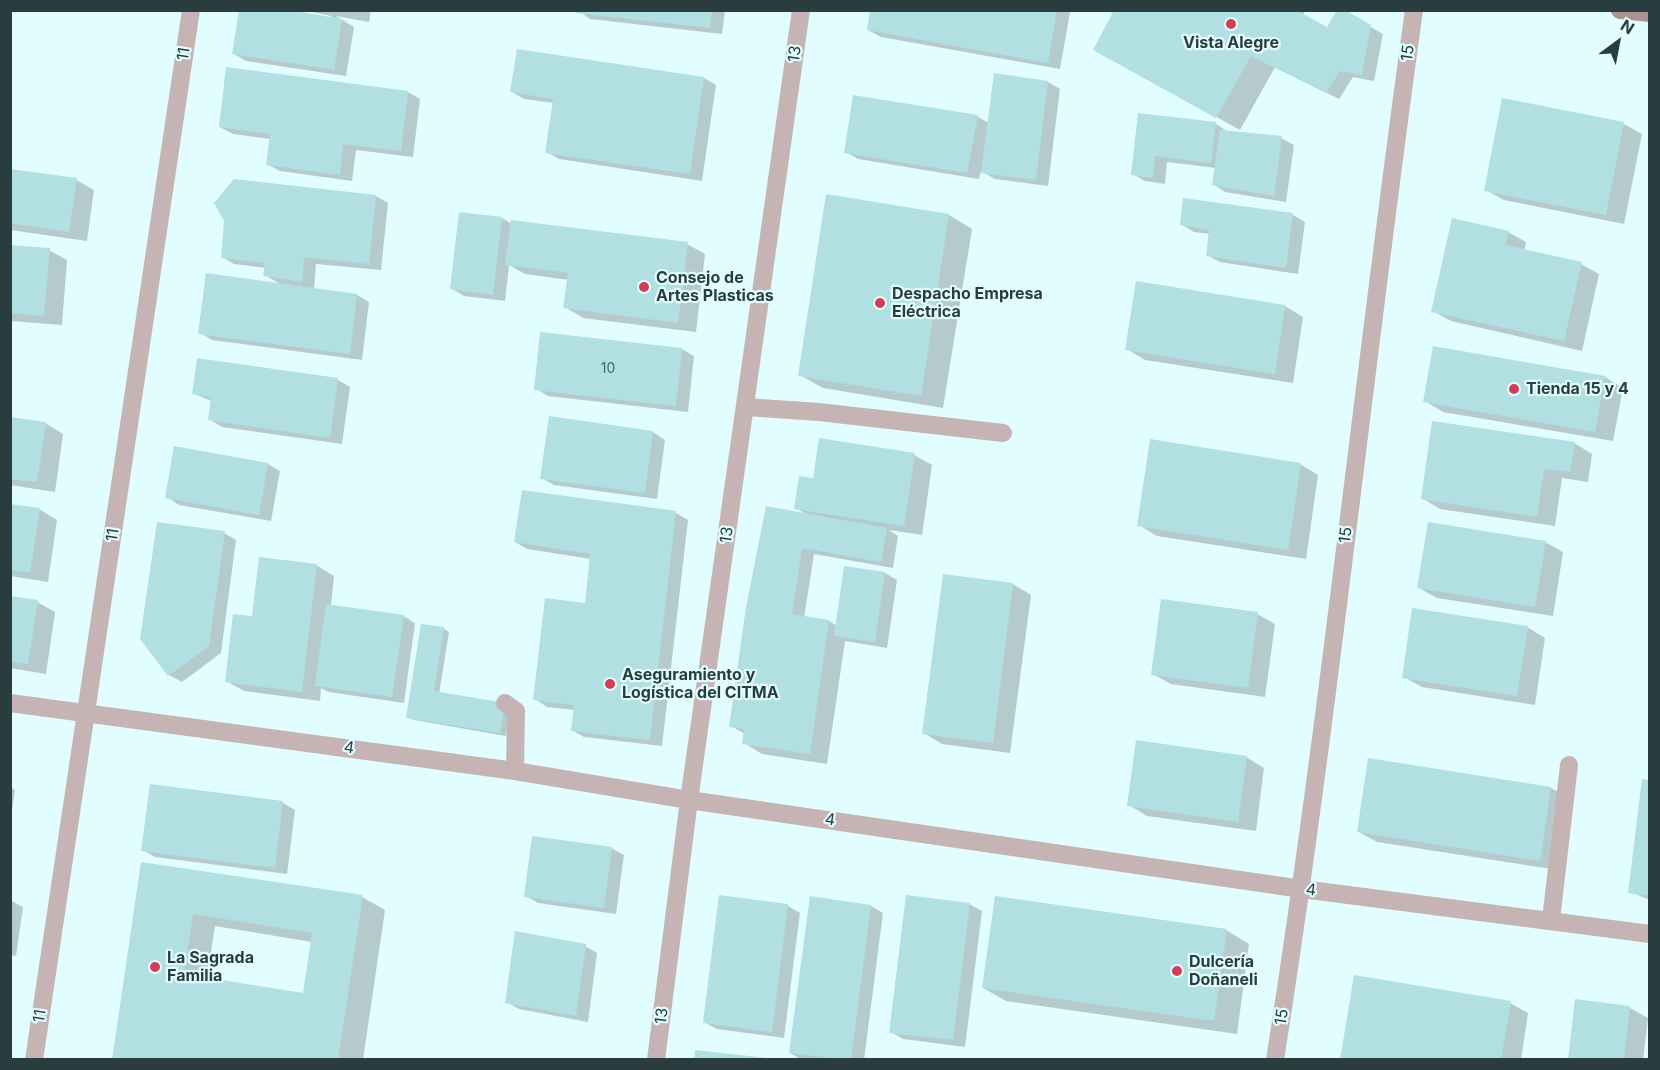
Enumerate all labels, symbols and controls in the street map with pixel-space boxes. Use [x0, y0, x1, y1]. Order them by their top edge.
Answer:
north arrow [1588, 12, 1648, 72]
text: N [1617, 15, 1638, 38]
marker: Vista Alegre [1224, 17, 1238, 31]
place label: Vista Alegre [1183, 33, 1279, 53]
street label: 15 [1397, 44, 1419, 62]
street label: 13 [784, 45, 806, 63]
street label: 11 [174, 46, 194, 62]
place label: Consejo de Artes Plasticas [656, 268, 774, 306]
marker: Consejo de Artes Plasticas [637, 280, 651, 294]
place label: Despacho Empresa Eléctrica [892, 284, 1043, 322]
marker: Despacho Empresa Eléctrica [873, 296, 887, 310]
house number: 10 [601, 361, 615, 377]
place label: Tienda 15 y 4 [1526, 379, 1629, 399]
marker: Tienda 15 y 4 [1507, 382, 1521, 396]
street label: 13 [716, 526, 738, 544]
street label: 15 [1335, 526, 1357, 544]
street label: 11 [103, 527, 123, 543]
place label: Aseguramiento y Logística del CITMA [622, 665, 779, 703]
marker: Aseguramiento y Logística del CITMA [603, 677, 617, 691]
street label: 4 [343, 738, 355, 758]
street label: 4 [824, 810, 836, 830]
street label: 4 [1305, 880, 1317, 900]
place label: La Sagrada Familia [167, 948, 254, 986]
place label: Dulcería Doñaneli [1189, 952, 1258, 990]
marker: La Sagrada Familia [148, 960, 162, 974]
marker: Dulcería Doñaneli [1170, 964, 1184, 978]
street label: 13 [651, 1007, 673, 1025]
street label: 15 [1271, 1007, 1293, 1027]
street label: 11 [30, 1008, 50, 1024]

